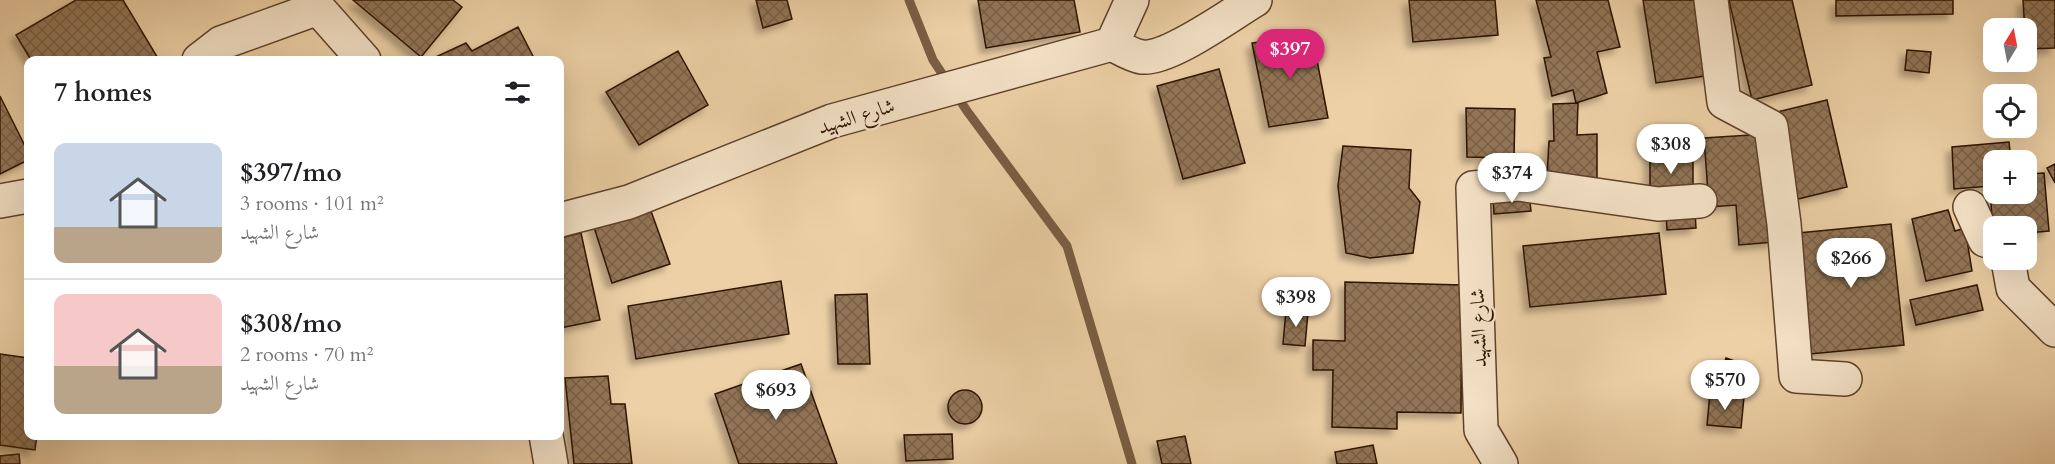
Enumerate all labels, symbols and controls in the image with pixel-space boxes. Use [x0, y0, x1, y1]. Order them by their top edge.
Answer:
north arrow [1983, 18, 2037, 72]
map controls [1983, 18, 2037, 270]
pin: $397 [1254, 29, 1326, 80]
text: $397 [1270, 35, 1310, 62]
text: 7 homes [54, 75, 152, 110]
icon: filters [501, 76, 534, 109]
button: locate [1983, 84, 2037, 138]
street label: شارع الشهيد [814, 92, 899, 145]
pin: $308 [1635, 124, 1707, 175]
text: $308 [1651, 130, 1691, 157]
button: + [1983, 150, 2037, 204]
pin: $374 [1476, 153, 1548, 204]
text: $397/mo [240, 155, 342, 190]
text: $374 [1492, 159, 1532, 186]
icon: home [102, 167, 174, 239]
text: 3 rooms · 101 m² [240, 190, 384, 217]
button: − [1983, 216, 2037, 270]
text: شارع الشهيد [240, 219, 319, 246]
pin: $266 [1815, 238, 1887, 289]
text: $266 [1831, 244, 1871, 271]
pin: $398 [1260, 277, 1332, 328]
text: $398 [1276, 283, 1316, 310]
street label: شارع الشهيد [1464, 288, 1497, 368]
text: $308/mo [240, 306, 342, 341]
icon: home [102, 318, 174, 390]
text: 2 rooms · 70 m² [240, 341, 373, 368]
pin: $570 [1689, 360, 1761, 411]
text: $570 [1705, 366, 1745, 393]
text: شارع الشهيد [240, 370, 319, 397]
pin: $693 [740, 370, 812, 421]
text: $693 [756, 376, 796, 403]

